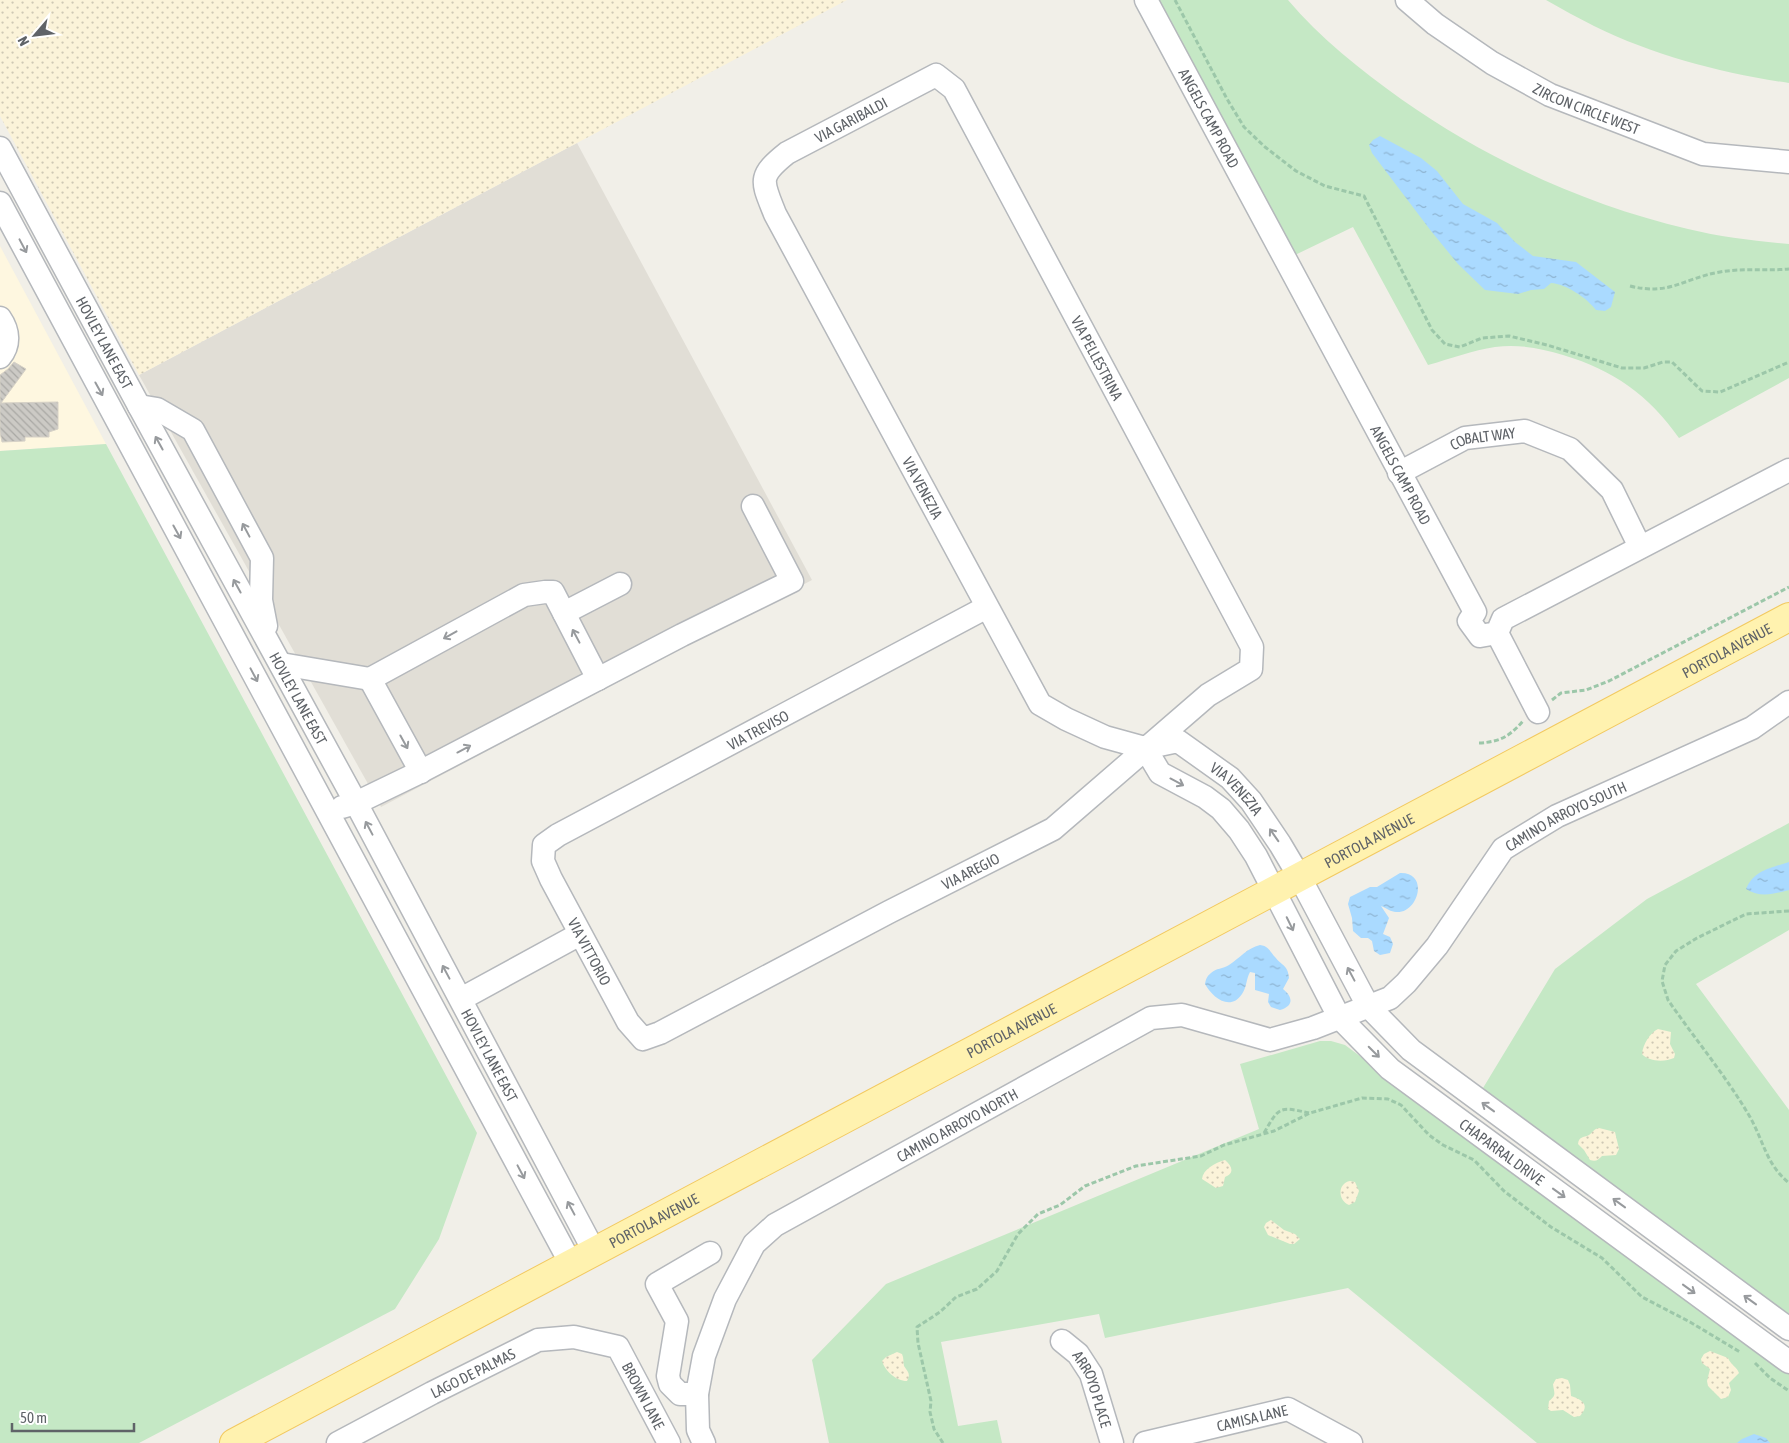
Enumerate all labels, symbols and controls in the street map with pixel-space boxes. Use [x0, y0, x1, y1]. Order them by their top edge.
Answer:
north arrow [10, 10, 60, 60]
text: N [15, 34, 33, 49]
street label: ANGELS CAMP ROAD [1176, 65, 1243, 171]
street label: ZIRCON CIRCLE WEST [1530, 79, 1642, 137]
street label: VIA GARIBALDI [812, 94, 890, 146]
one-way arrow [18, 238, 28, 253]
street label: HOVLEY LANE EAST [73, 293, 137, 392]
street label: VIA PELLESTRINA [1068, 313, 1127, 404]
one-way arrow [95, 381, 104, 396]
street label: ANGELS CAMP ROAD [1368, 422, 1435, 527]
street label: COBALT WAY [1447, 424, 1517, 453]
one-way arrow [154, 436, 164, 451]
street label: VIA VENEZIA [899, 454, 947, 522]
one-way arrow [241, 523, 251, 537]
one-way arrow [172, 524, 182, 539]
one-way arrow [232, 579, 242, 593]
street label: PORTOLA AVENUE [1679, 619, 1775, 681]
one-way arrow [571, 629, 580, 644]
one-way arrow [443, 631, 458, 640]
street label: HOVLEY LANE EAST [267, 649, 331, 748]
one-way arrow [250, 667, 259, 682]
street label: VIA TREVISO [724, 707, 792, 753]
one-way arrow [399, 735, 409, 750]
one-way arrow [456, 744, 471, 753]
street label: VIA VENEZIA [1207, 758, 1267, 818]
street label: CAMINO ARROYO SOUTH [1502, 777, 1629, 854]
one-way arrow [1169, 778, 1184, 787]
street label: PORTOLA AVENUE [1321, 809, 1417, 871]
one-way arrow [364, 821, 374, 836]
one-way arrow [1269, 828, 1279, 842]
street label: VIA AREGIO [939, 849, 1002, 893]
street label: VIA VITTORIO [565, 915, 615, 988]
one-way arrow [1286, 916, 1295, 931]
one-way arrow [441, 964, 451, 979]
one-way arrow [1346, 967, 1356, 982]
street label: PORTOLA AVENUE [964, 999, 1059, 1061]
street label: HOVLEY LANE EAST [458, 1006, 522, 1105]
one-way arrow [1368, 1046, 1380, 1058]
street label: CAMINO ARROYO NORTH [893, 1085, 1021, 1165]
one-way arrow [1481, 1102, 1495, 1112]
street label: CHAPARRAL DRIVE [1457, 1115, 1548, 1188]
one-way arrow [516, 1164, 526, 1179]
one-way arrow [1552, 1187, 1565, 1198]
street label: PORTOLA AVENUE [606, 1189, 702, 1251]
one-way arrow [1613, 1198, 1626, 1209]
one-way arrow [566, 1201, 575, 1216]
one-way arrow [1682, 1284, 1696, 1294]
one-way arrow [1743, 1295, 1757, 1305]
street label: LAGO DE PALMAS [428, 1344, 518, 1401]
street label: ARROYO PLACE [1070, 1347, 1115, 1430]
street label: BROWN LANE [619, 1359, 669, 1432]
scale bar [12, 1400, 135, 1432]
street label: CAMISA LANE [1215, 1401, 1290, 1434]
text: 50 m [20, 1409, 47, 1426]

